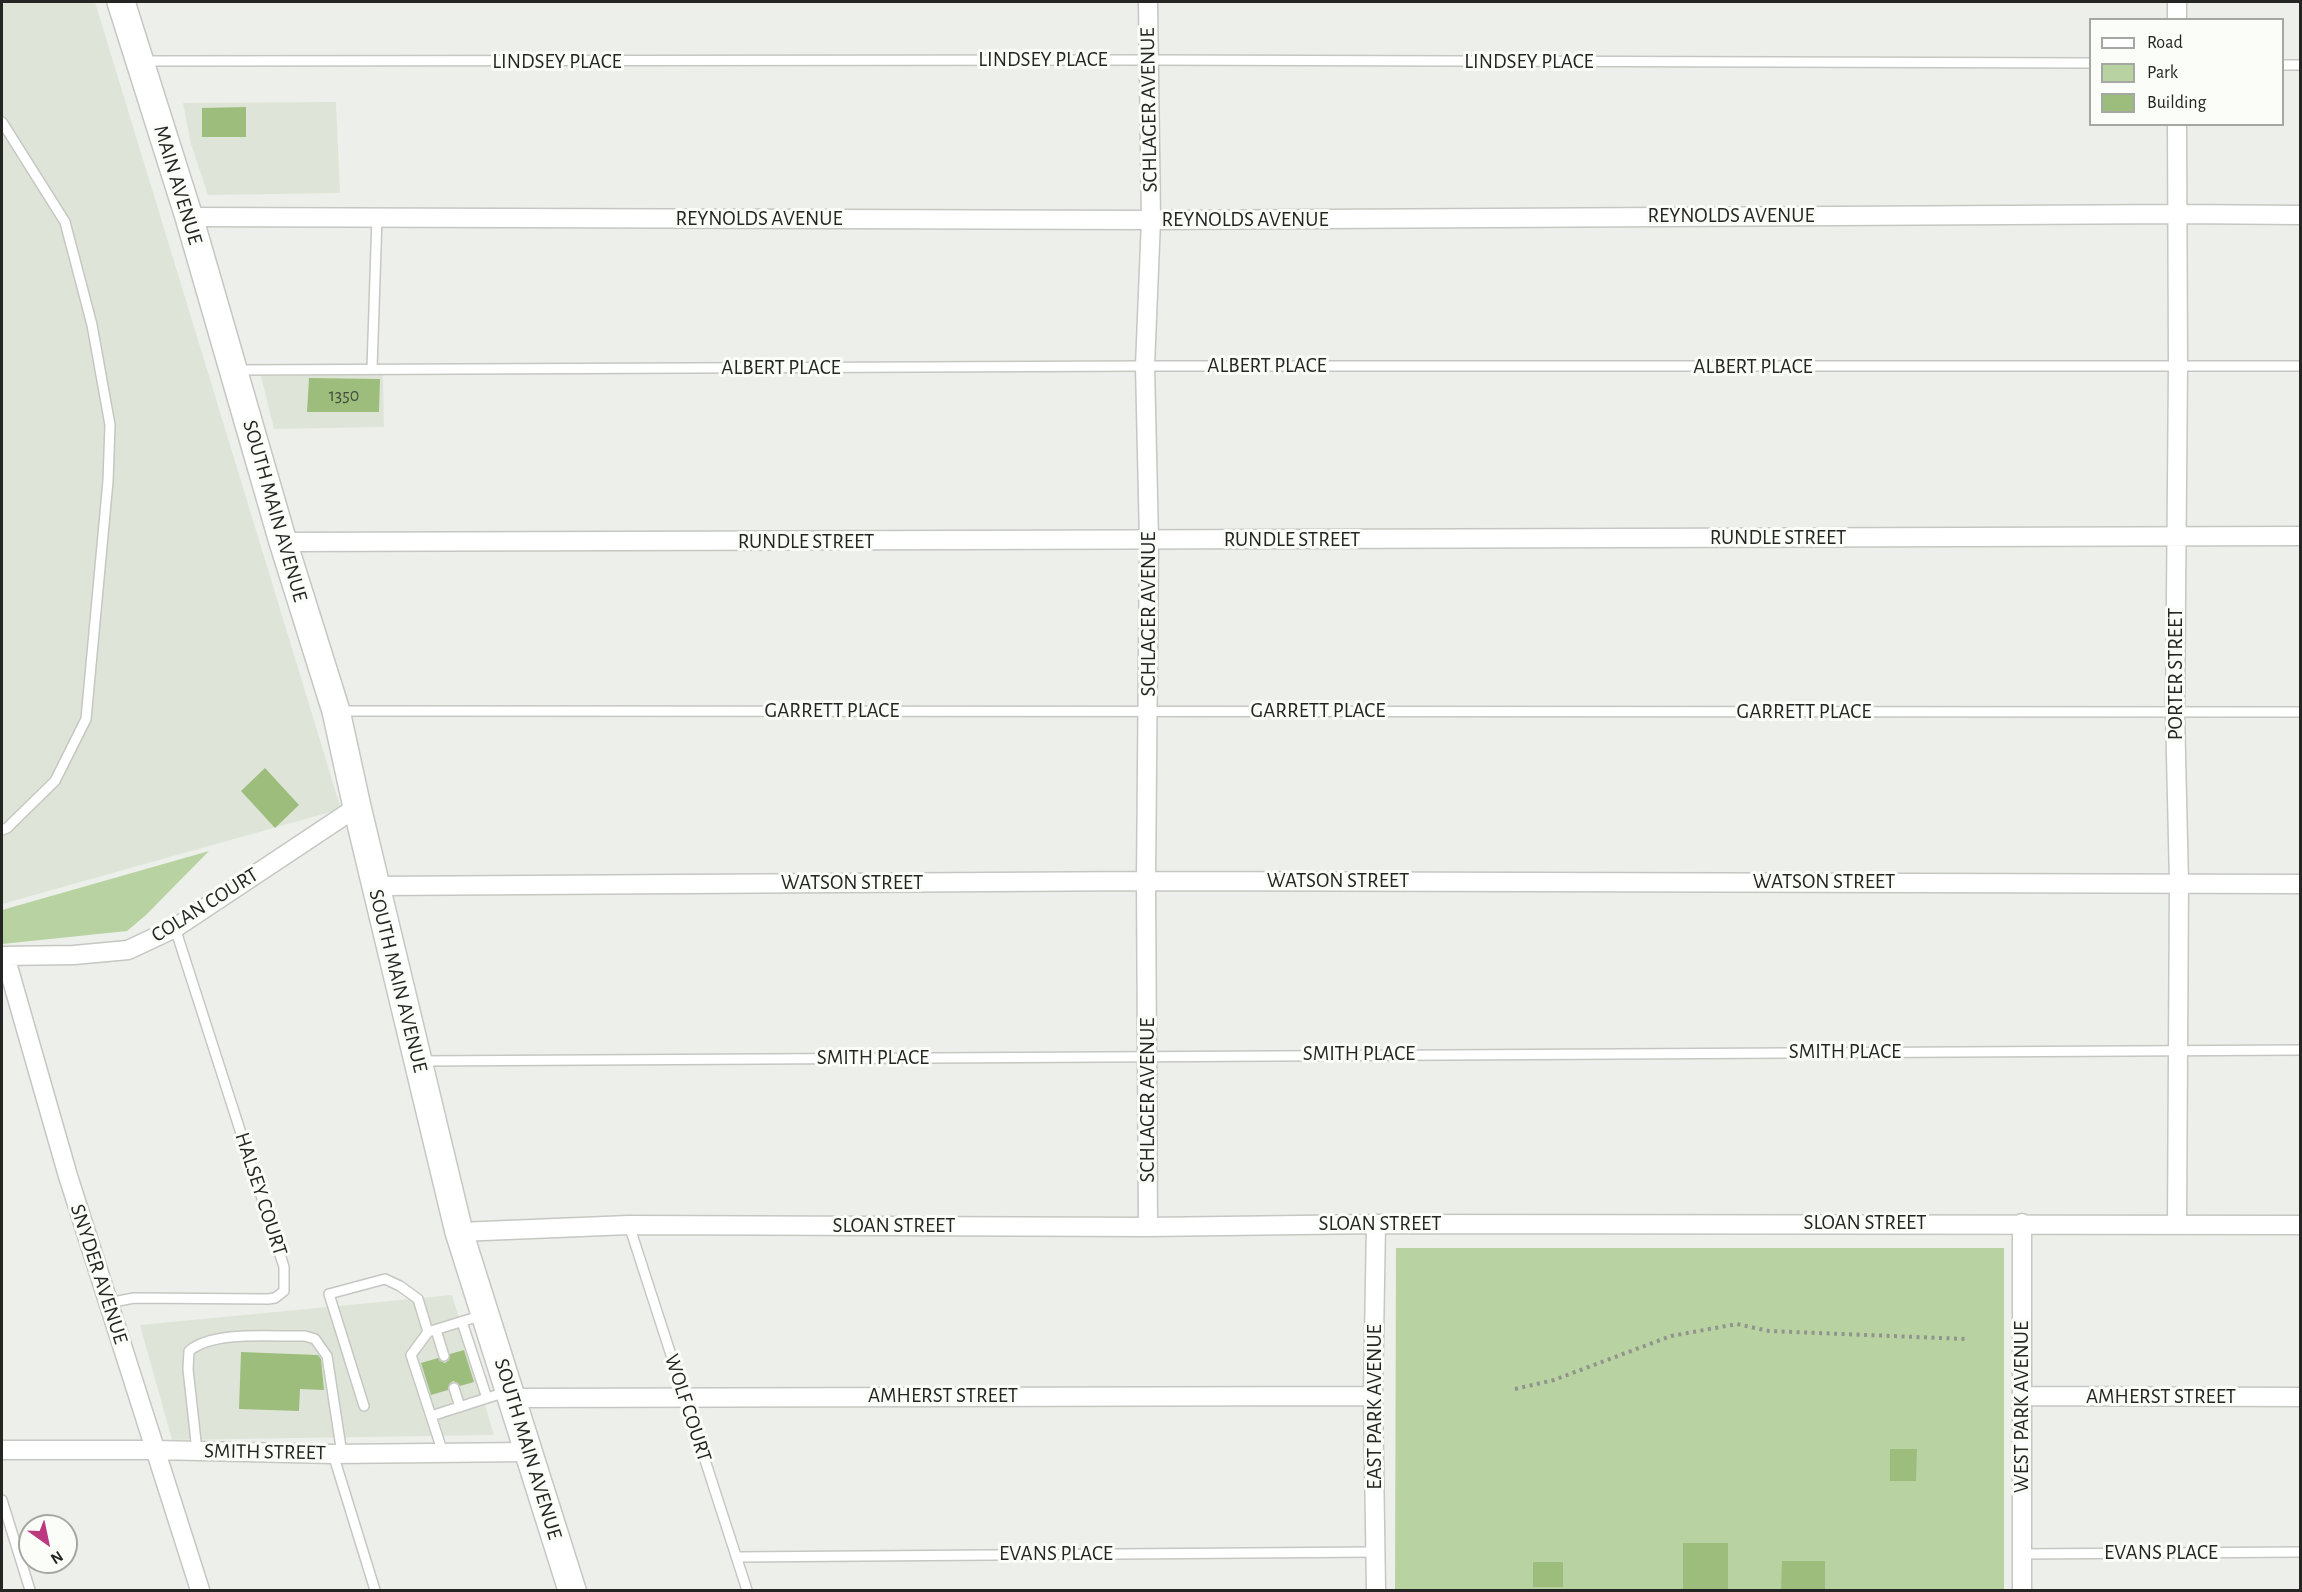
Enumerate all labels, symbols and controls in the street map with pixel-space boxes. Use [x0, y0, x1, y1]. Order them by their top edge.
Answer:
legend [2089, 18, 2284, 126]
street label: SCHLAGER AVENUE [1135, 27, 1163, 193]
text: Road [2147, 34, 2183, 52]
street label: LINDSEY PLACE [978, 47, 1108, 73]
street label: LINDSEY PLACE [492, 49, 622, 75]
street label: LINDSEY PLACE [1464, 49, 1594, 75]
text: Park [2147, 64, 2178, 82]
text: Building [2147, 94, 2206, 112]
street label: MAIN AVENUE [148, 122, 208, 248]
street label: REYNOLDS AVENUE [1647, 203, 1815, 229]
street label: REYNOLDS AVENUE [675, 206, 843, 232]
street label: REYNOLDS AVENUE [1161, 207, 1329, 233]
street label: ALBERT PLACE [1207, 353, 1327, 379]
street label: ALBERT PLACE [1693, 354, 1813, 380]
street label: ALBERT PLACE [721, 355, 841, 381]
house number: 1350 [329, 385, 359, 407]
street label: SOUTH MAIN AVENUE [237, 417, 313, 605]
street label: RUNDLE STREET [1710, 525, 1846, 551]
street label: RUNDLE STREET [1224, 527, 1360, 553]
street label: RUNDLE STREET [738, 529, 874, 555]
street label: SCHLAGER AVENUE [1136, 532, 1162, 696]
street label: PORTER STREET [2163, 608, 2189, 740]
street label: GARRETT PLACE [765, 698, 899, 724]
street label: GARRETT PLACE [1251, 698, 1385, 724]
street label: GARRETT PLACE [1737, 699, 1871, 725]
street label: COLAN COURT [147, 862, 263, 948]
street label: WATSON STREET [1267, 868, 1409, 894]
street label: WATSON STREET [1753, 869, 1895, 895]
street label: WATSON STREET [781, 870, 923, 896]
street label: SOUTH MAIN AVENUE [363, 887, 433, 1075]
street label: SCHLAGER AVENUE [1135, 1018, 1161, 1182]
street label: SMITH PLACE [1789, 1039, 1901, 1065]
street label: SMITH PLACE [1303, 1041, 1415, 1067]
street label: SMITH PLACE [817, 1045, 929, 1071]
street label: HALSEY COURT [229, 1129, 293, 1259]
street label: SNYDER AVENUE [65, 1201, 133, 1347]
street label: SLOAN STREET [1804, 1210, 1926, 1236]
street label: SLOAN STREET [1319, 1211, 1441, 1237]
street label: SLOAN STREET [833, 1213, 955, 1239]
street label: WEST PARK AVENUE [2009, 1321, 2035, 1493]
street label: EAST PARK AVENUE [1362, 1324, 1388, 1490]
street label: WOLF COURT [659, 1351, 717, 1465]
street label: SOUTH MAIN AVENUE [488, 1355, 568, 1543]
street label: AMHERST STREET [868, 1383, 1018, 1409]
street label: AMHERST STREET [2086, 1384, 2236, 1410]
street label: SMITH STREET [204, 1438, 326, 1466]
north arrow [18, 1514, 78, 1574]
street label: EVANS PLACE [2104, 1540, 2218, 1566]
street label: EVANS PLACE [999, 1541, 1113, 1567]
text: N [48, 1548, 66, 1567]

